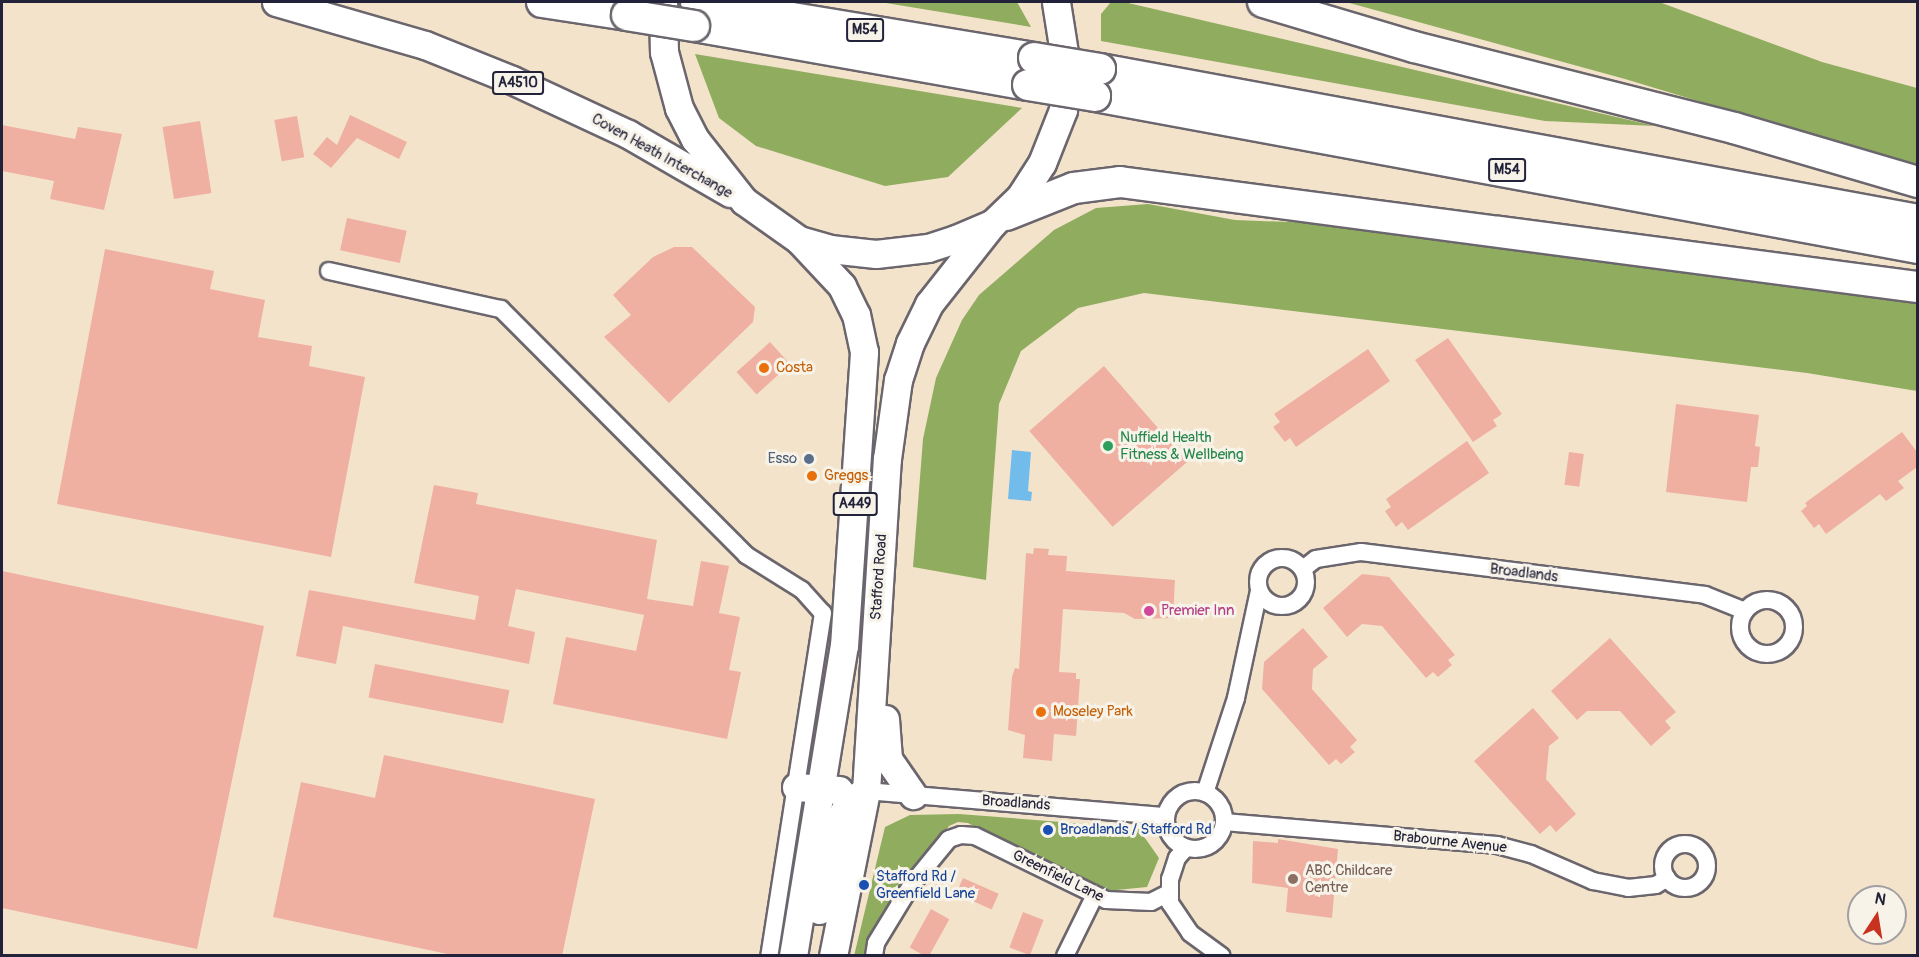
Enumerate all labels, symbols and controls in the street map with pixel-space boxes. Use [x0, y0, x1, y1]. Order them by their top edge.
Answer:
road number: M54 [846, 19, 884, 41]
road number: A4510 [491, 72, 545, 94]
street label: Coven Heath Interchange [589, 110, 735, 202]
road number: M54 [1488, 159, 1526, 181]
place label: Costa [776, 359, 813, 377]
marker: Costa [757, 361, 771, 375]
place label: Nuffield Health Fitness & Wellbeing [1120, 428, 1244, 463]
marker: Nuffield Health Fitness & Wellbeing [1101, 439, 1115, 453]
place label: Esso [768, 450, 797, 468]
marker: Esso [802, 452, 816, 466]
place label: Greggs [824, 467, 868, 485]
marker: Greggs [805, 469, 819, 483]
road number: A449 [832, 493, 878, 515]
street label: Stafford Road [867, 533, 891, 621]
street label: Broadlands [1489, 560, 1559, 586]
place label: Premier Inn [1161, 602, 1234, 620]
marker: Premier Inn [1142, 604, 1156, 618]
place label: Moseley Park [1053, 703, 1133, 721]
marker: Moseley Park [1034, 705, 1048, 719]
street label: Broadlands [981, 792, 1051, 814]
place label: Broadlands / Stafford Rd [1060, 821, 1212, 839]
marker: Broadlands / Stafford Rd [1041, 823, 1055, 837]
street label: Brabourne Avenue [1392, 827, 1508, 857]
street label: Greenfield Lane [1009, 846, 1107, 906]
place label: ABC Childcare Centre [1305, 861, 1392, 896]
place label: Stafford Rd / Greenfield Lane [876, 867, 975, 902]
marker: ABC Childcare Centre [1286, 872, 1300, 886]
marker: Stafford Rd / Greenfield Lane [857, 878, 871, 892]
north arrow [1847, 885, 1907, 945]
text: N [1873, 888, 1888, 910]

